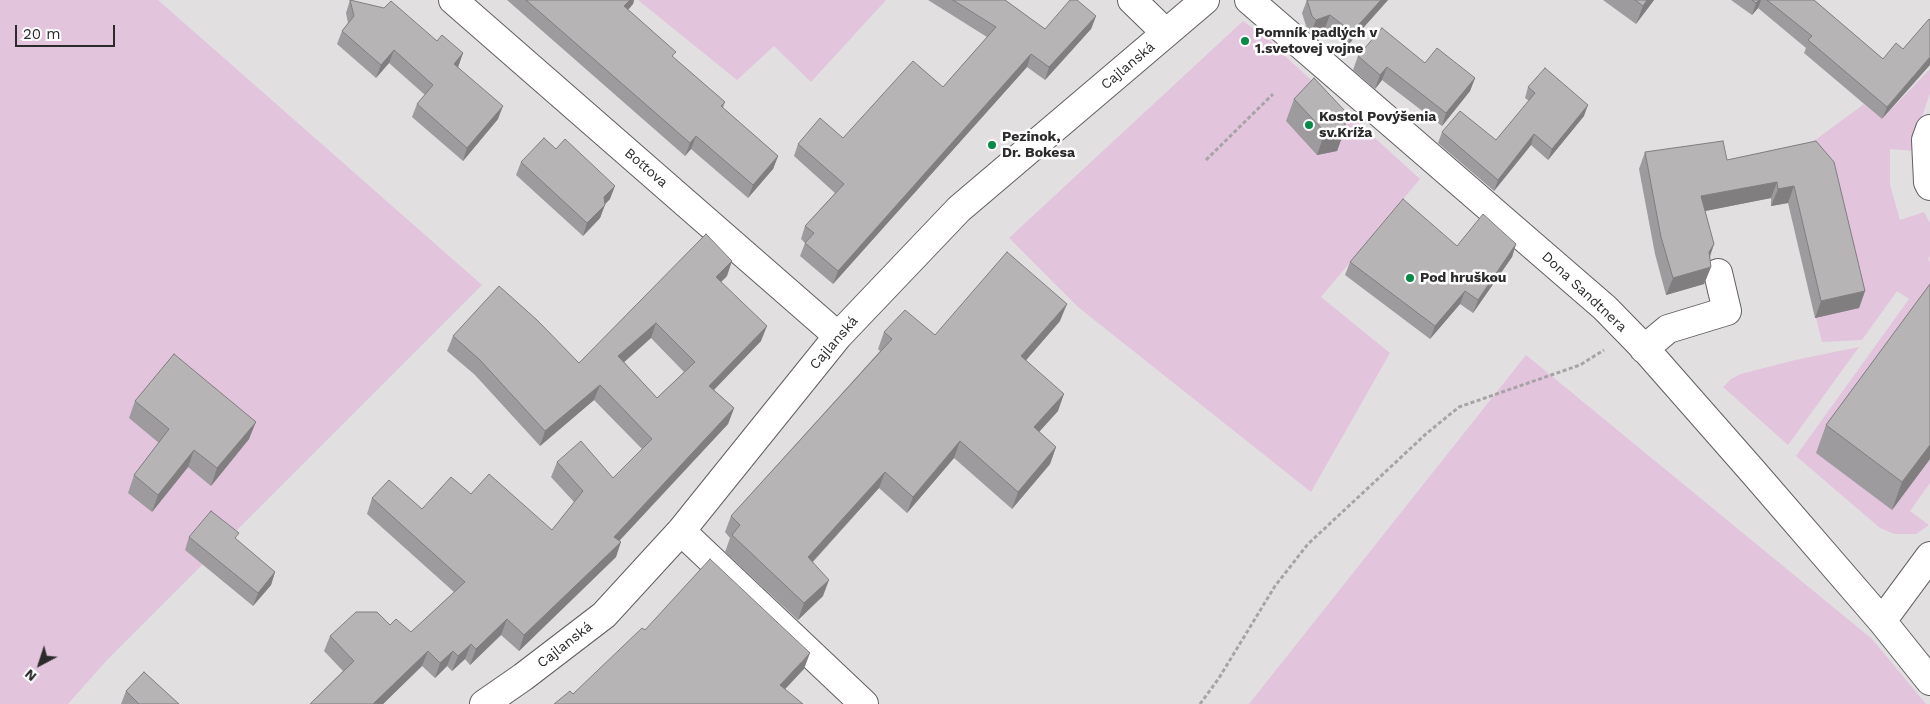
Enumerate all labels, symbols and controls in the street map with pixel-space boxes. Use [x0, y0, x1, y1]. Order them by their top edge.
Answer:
scale bar [18, 15, 118, 47]
text: 20 m [23, 25, 61, 43]
place label: Pomník padlých v 1.svetovej vojne [1255, 25, 1377, 58]
marker: Pomník padlých v 1.svetovej vojne [1239, 35, 1251, 47]
street label: Cajlanská [1098, 39, 1158, 93]
place label: Kostol Povýšenia sv.Kríža [1319, 109, 1436, 142]
marker: Kostol Povýšenia sv.Kríža [1303, 119, 1315, 131]
place label: Pezinok, Dr. Bokesa [1002, 129, 1075, 162]
marker: Pezinok, Dr. Bokesa [986, 139, 998, 151]
street label: Bottova [621, 145, 671, 191]
street label: Dona Sandtnera [1538, 248, 1630, 336]
place label: Pod hruškou [1420, 270, 1507, 286]
marker: Pod hruškou [1404, 272, 1416, 284]
street label: Cajlanská [806, 313, 862, 373]
street label: Cajlanská [534, 618, 596, 672]
north arrow [15, 639, 65, 689]
text: N [21, 666, 39, 685]

